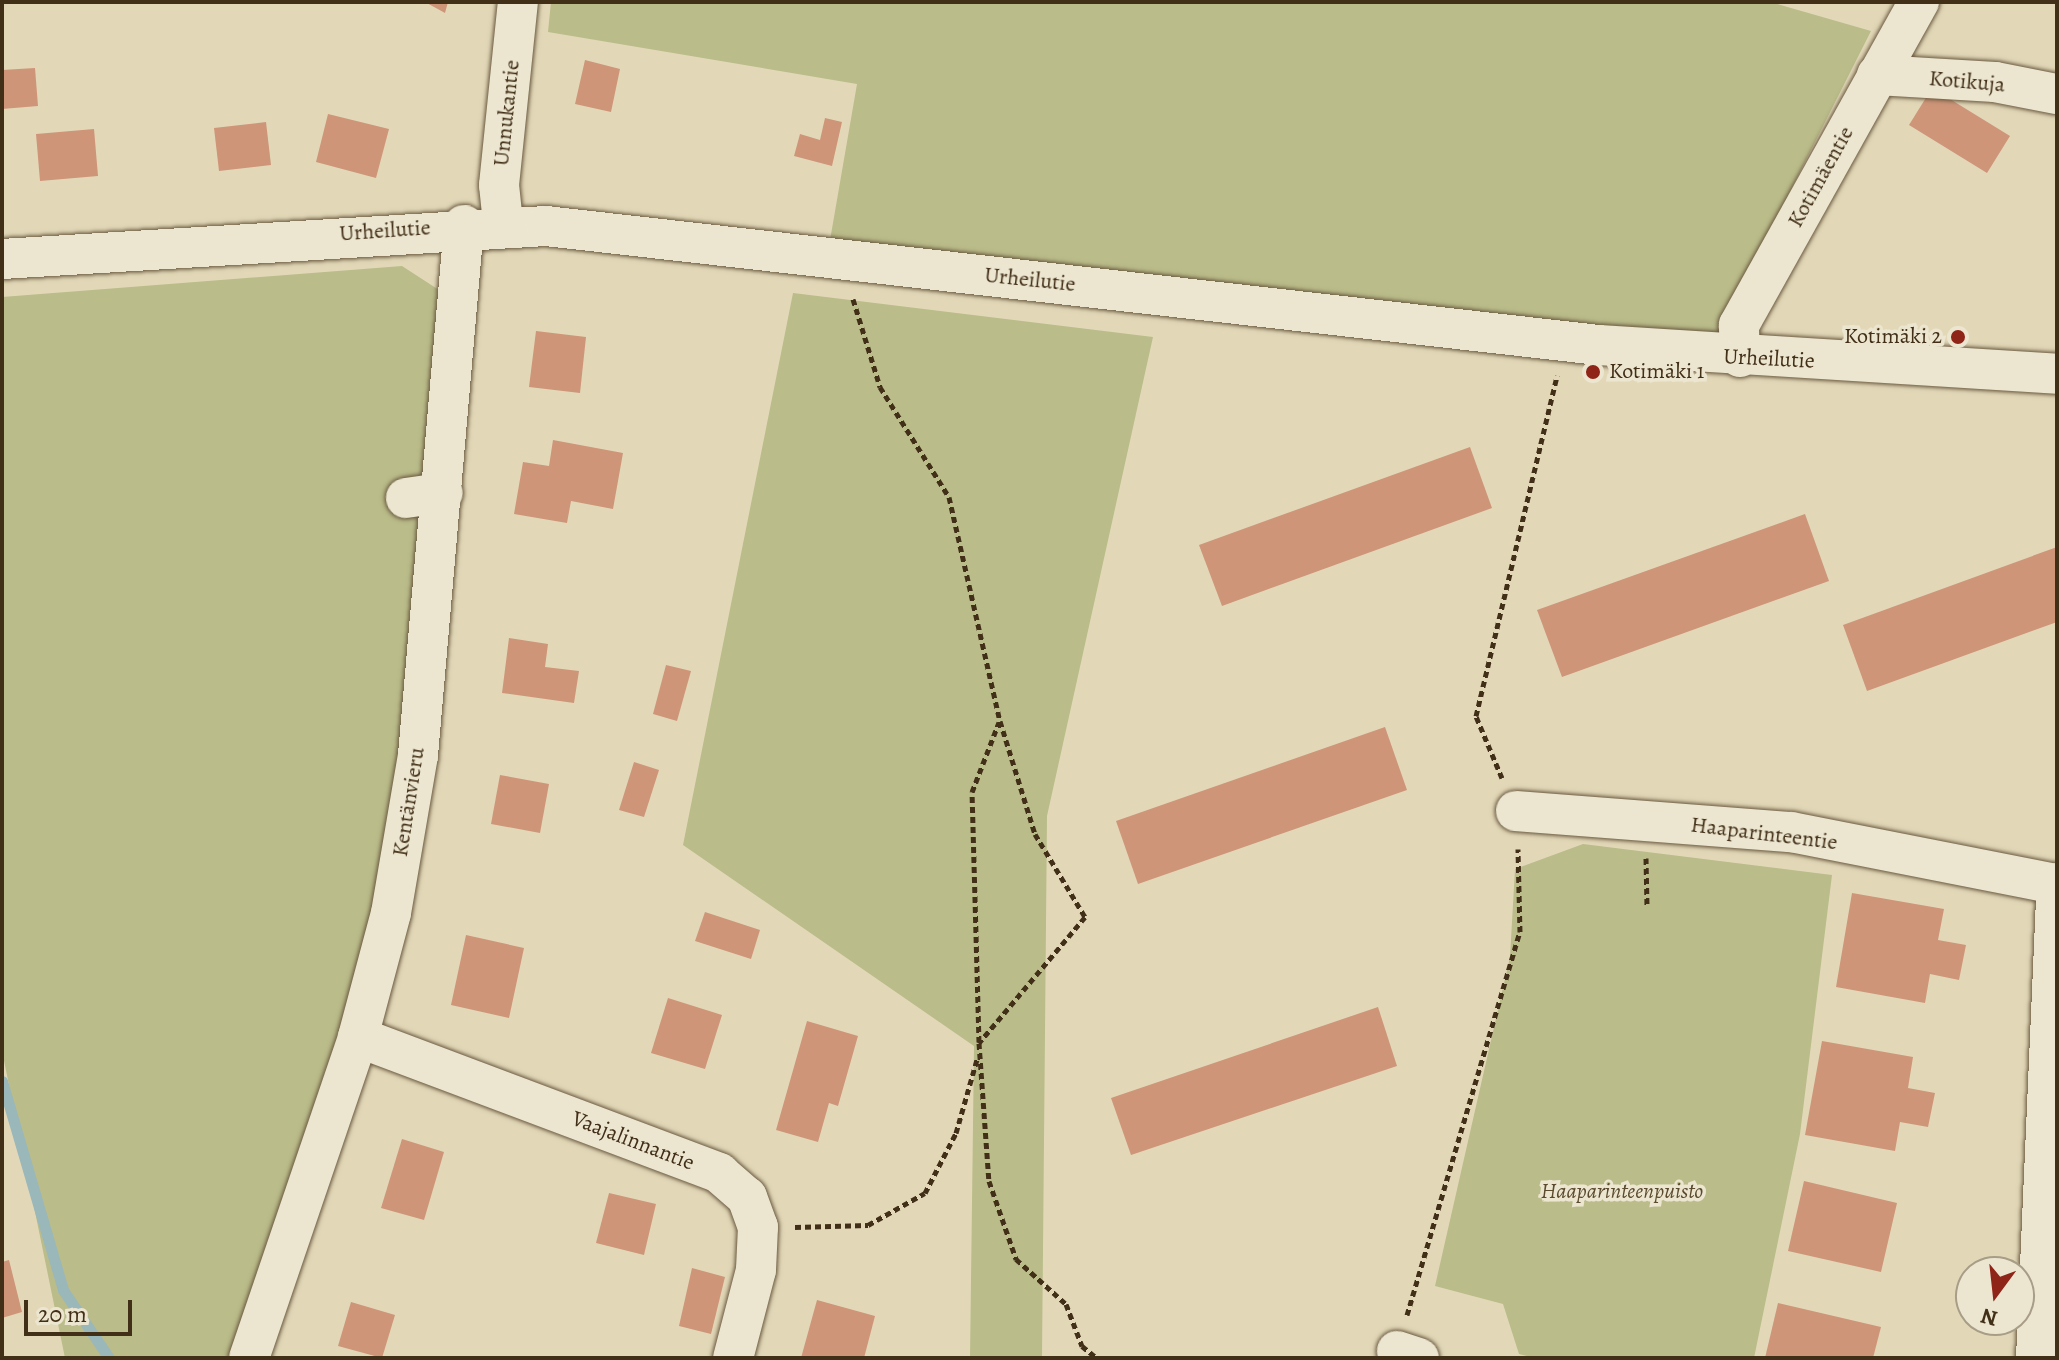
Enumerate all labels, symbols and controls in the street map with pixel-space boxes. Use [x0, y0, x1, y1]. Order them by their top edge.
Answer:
street label: Unnukantie [488, 59, 526, 167]
street label: Kotikuja [1928, 66, 2006, 98]
street label: Kotimäentie [1782, 122, 1860, 232]
street label: Urheilutie [339, 215, 431, 247]
street label: Urheilutie [983, 262, 1077, 298]
place label: Kotimäki 2 [1844, 324, 1942, 350]
marker: Kotimäki 2 [1949, 328, 1967, 346]
street label: Urheilutie [1723, 343, 1815, 375]
place label: Kotimäki 1 [1609, 359, 1704, 385]
marker: Kotimäki 1 [1584, 363, 1602, 381]
street label: Kentänvieru [387, 745, 431, 859]
street label: Haaparinteentie [1689, 812, 1839, 856]
street label: Vaajalinnantie [568, 1106, 698, 1176]
park label: Haaparinteenpuisto [1541, 1179, 1703, 1205]
north arrow [1955, 1256, 2035, 1336]
scale bar [28, 1284, 136, 1334]
text: 20 m [38, 1298, 87, 1330]
text: N [1978, 1301, 2001, 1334]

